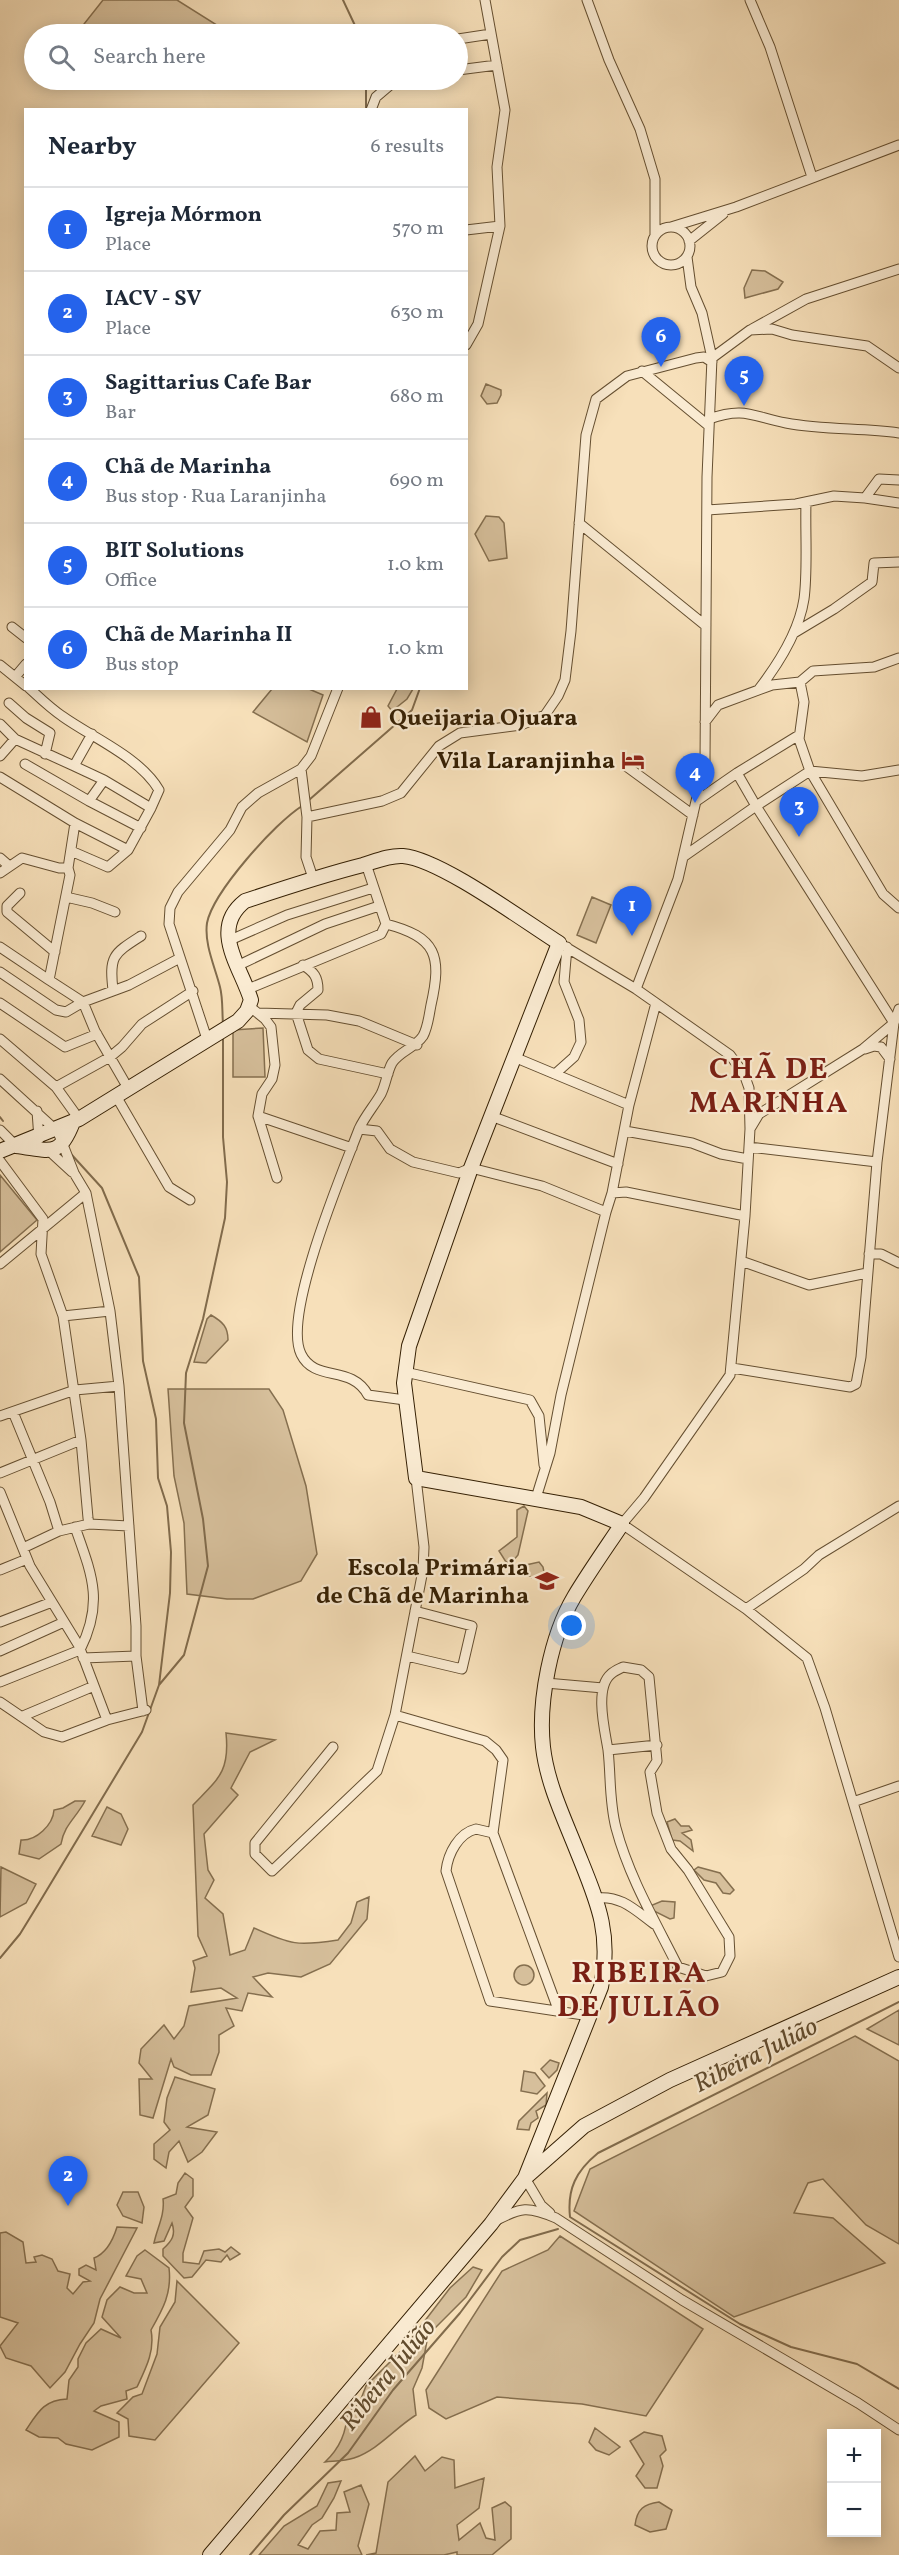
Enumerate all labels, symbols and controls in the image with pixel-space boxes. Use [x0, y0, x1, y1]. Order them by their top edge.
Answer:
search box [24, 24, 468, 90]
icon: search [45, 41, 78, 74]
text: Search here [93, 42, 206, 73]
text: Nearby [48, 129, 137, 165]
text: 6 results [371, 133, 444, 161]
text: Igreja Mórmon [105, 200, 262, 231]
text: 1 [63, 215, 72, 243]
text: 570 m [392, 215, 444, 243]
text: Place [105, 231, 151, 259]
text: IACV - SV [105, 284, 202, 315]
text: 2 [62, 299, 73, 327]
text: 630 m [391, 299, 444, 327]
text: Place [105, 315, 151, 343]
pin: 6 [642, 318, 680, 367]
pin: 5 [724, 356, 764, 406]
text: Sagittarius Cafe Bar [105, 368, 311, 399]
text: 3 [62, 383, 73, 411]
text: 680 m [390, 383, 444, 411]
text: Bar [105, 399, 136, 427]
text: Chã de Marinha [105, 452, 271, 483]
text: 4 [61, 467, 74, 495]
text: 690 m [389, 467, 444, 495]
text: Bus stop · Rua Laranjinha [105, 483, 327, 511]
text: BIT Solutions [105, 536, 244, 567]
text: 5 [63, 551, 72, 579]
text: 1.0 km [387, 551, 444, 579]
text: Office [105, 567, 157, 595]
text: Chã de Marinha II [105, 620, 293, 651]
text: 6 [62, 635, 73, 663]
text: 1.0 km [387, 635, 444, 663]
text: Bus stop [105, 651, 179, 679]
place label: Queijaria Ojuara [389, 702, 578, 736]
shop icon: Queijaria Ojuara [358, 704, 384, 730]
place label: Vila Laranjinha [436, 745, 615, 779]
hotel icon: Vila Laranjinha [620, 747, 646, 773]
pin: 4 [676, 754, 714, 803]
pin: 3 [780, 788, 818, 837]
pin: 1 [612, 886, 652, 936]
district label: CHÃ DE MARINHA [689, 1049, 849, 1125]
place label: Escola Primária de Chã de Marinha [316, 1552, 529, 1614]
school or university icon: Escola Primária de Chã de Marinha [534, 1568, 560, 1594]
your location [557, 1611, 586, 1640]
district label: RIBEIRA DE JULIÃO [557, 1953, 721, 2029]
water label: Ribeira Julião [687, 2009, 825, 2103]
pin: 2 [48, 2156, 88, 2206]
water label: Ribeira Julião [332, 2311, 445, 2439]
map controls [827, 2429, 881, 2537]
button: + [827, 2429, 881, 2483]
button: − [827, 2483, 881, 2537]

